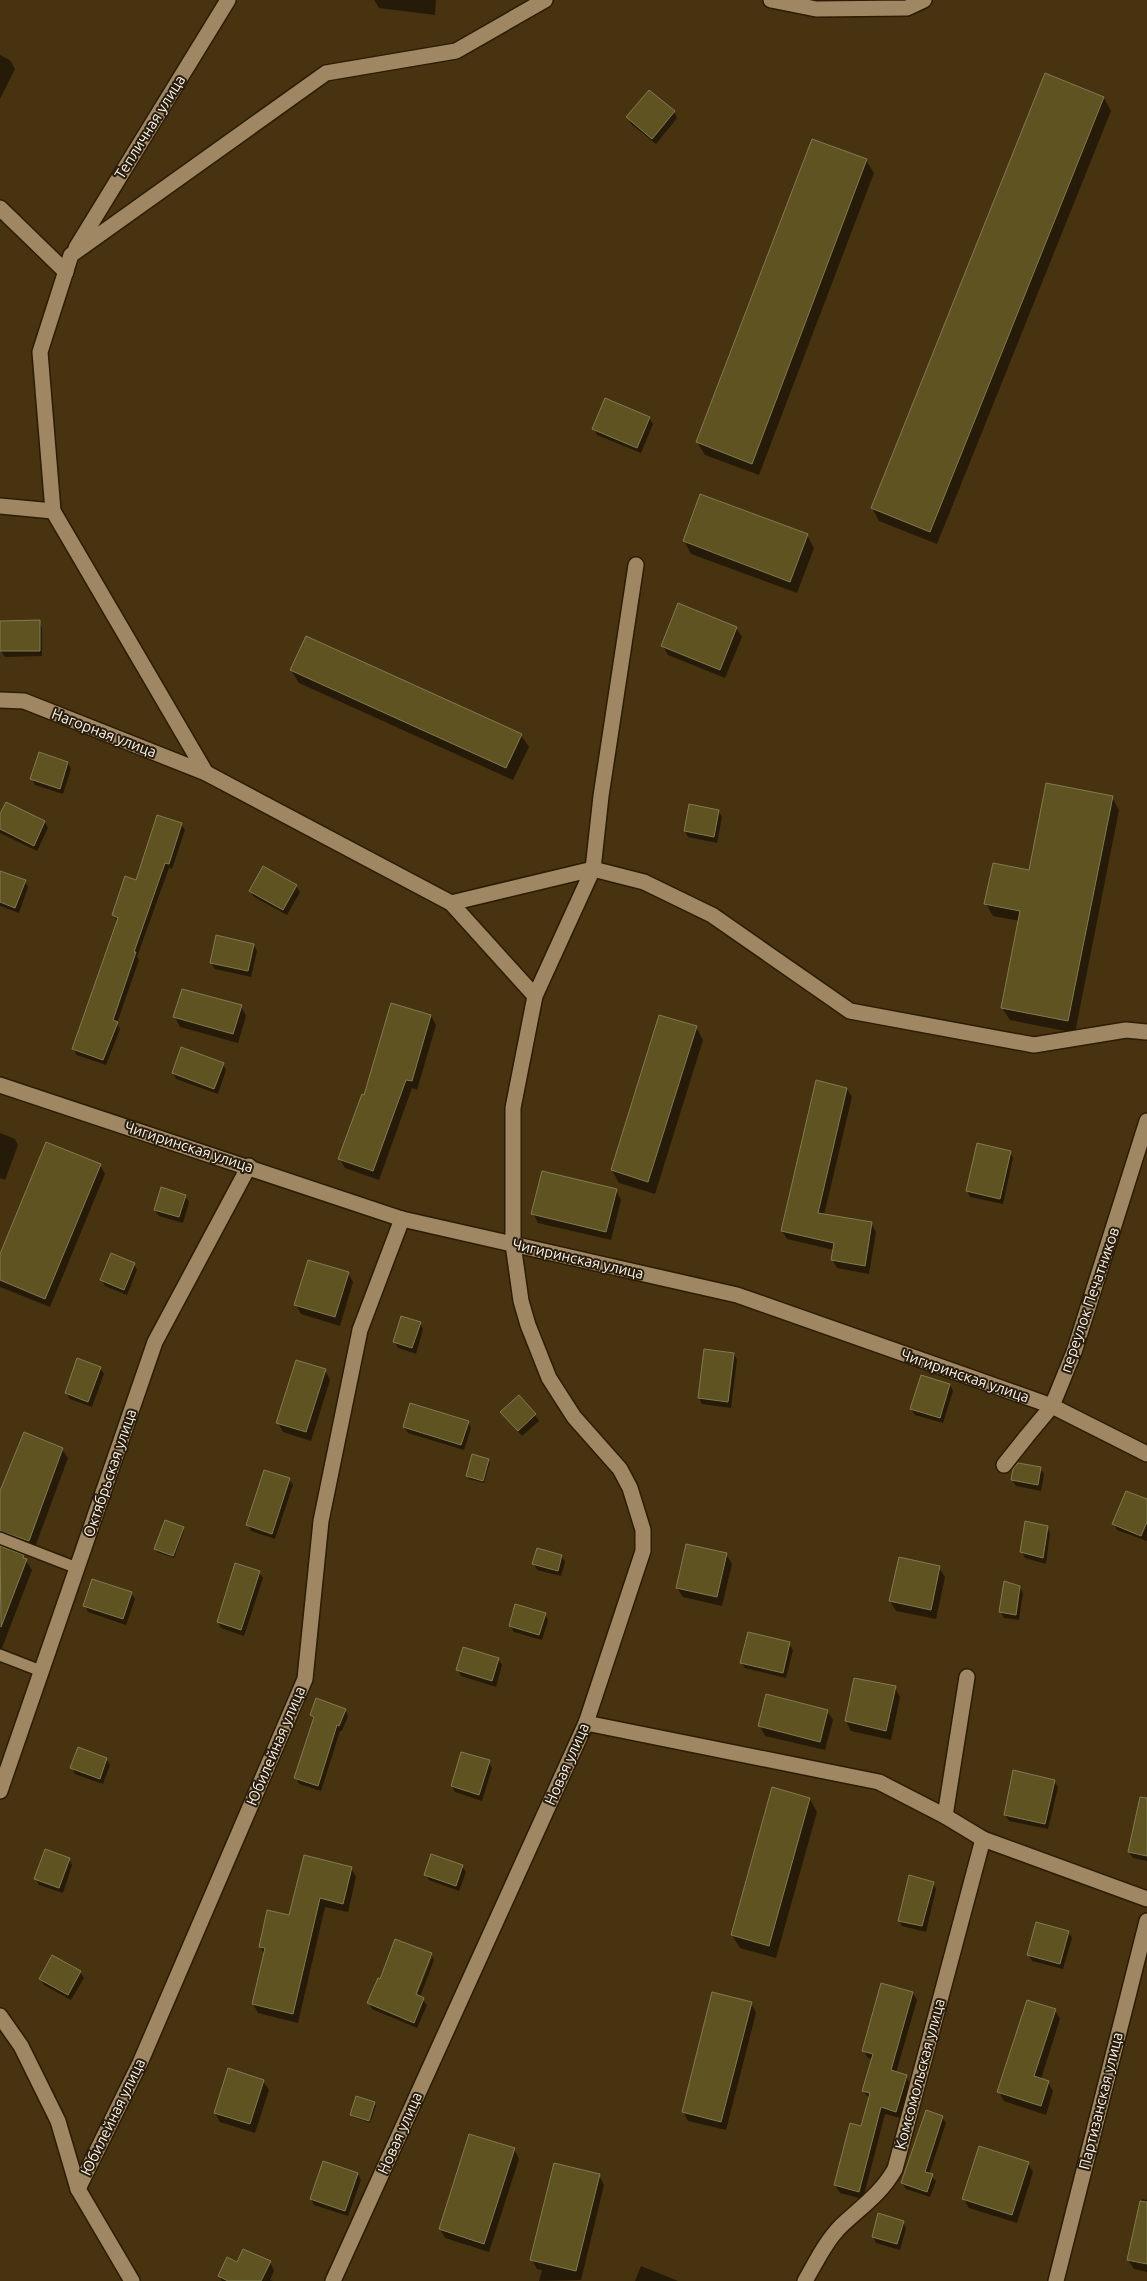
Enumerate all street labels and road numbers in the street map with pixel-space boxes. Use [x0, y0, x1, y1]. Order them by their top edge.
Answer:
street label: Тепличная улица [111, 72, 188, 182]
street label: Нагорная улица [49, 705, 159, 760]
street label: Чигиринская улица [123, 1118, 256, 1175]
street label: переулок Печатников [1057, 1225, 1122, 1375]
street label: Чигиринская улица [511, 1235, 646, 1282]
street label: Чигиринская улица [899, 1346, 1031, 1405]
street label: Октябрьская улица [80, 1407, 139, 1539]
street label: Юбилейная улица [243, 1684, 308, 1808]
street label: Новая улица [541, 1720, 592, 1807]
street label: Комсомольская улица [891, 1997, 948, 2151]
street label: Партизанская улица [1075, 2030, 1126, 2171]
street label: Юбилейная улица [77, 2056, 148, 2178]
street label: Новая улица [374, 2089, 425, 2176]

